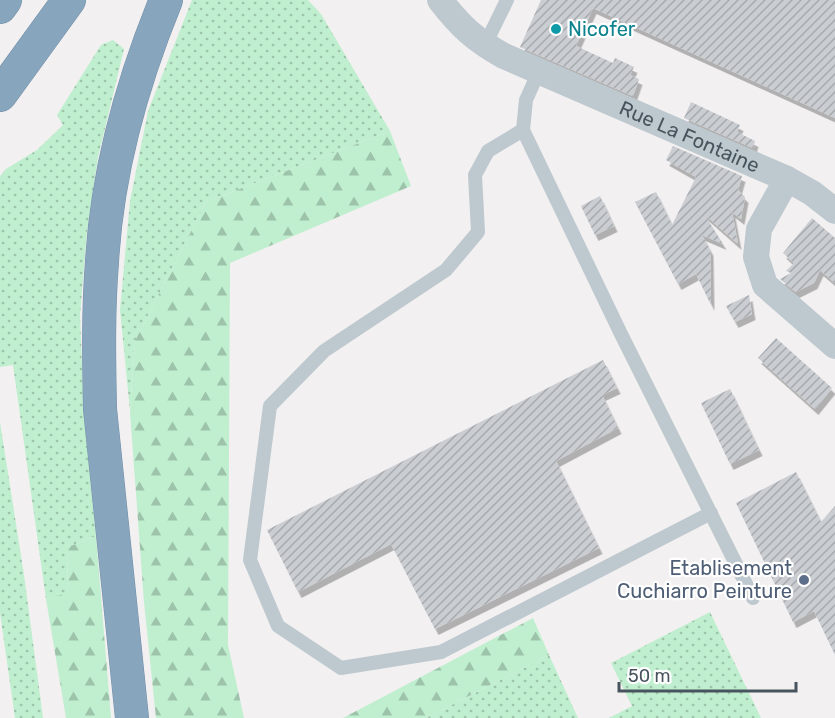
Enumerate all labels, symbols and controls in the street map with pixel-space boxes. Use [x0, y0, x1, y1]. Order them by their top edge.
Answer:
place label: Nicofer [568, 17, 636, 41]
marker: Nicofer [549, 22, 563, 36]
street label: Rue La Fontaine [616, 96, 763, 178]
place label: Etablisement Cuchiarro Peinture [617, 556, 792, 603]
marker: Etablisement Cuchiarro Peinture [797, 573, 811, 587]
scale bar [619, 655, 796, 693]
text: 50 m [628, 665, 671, 687]

